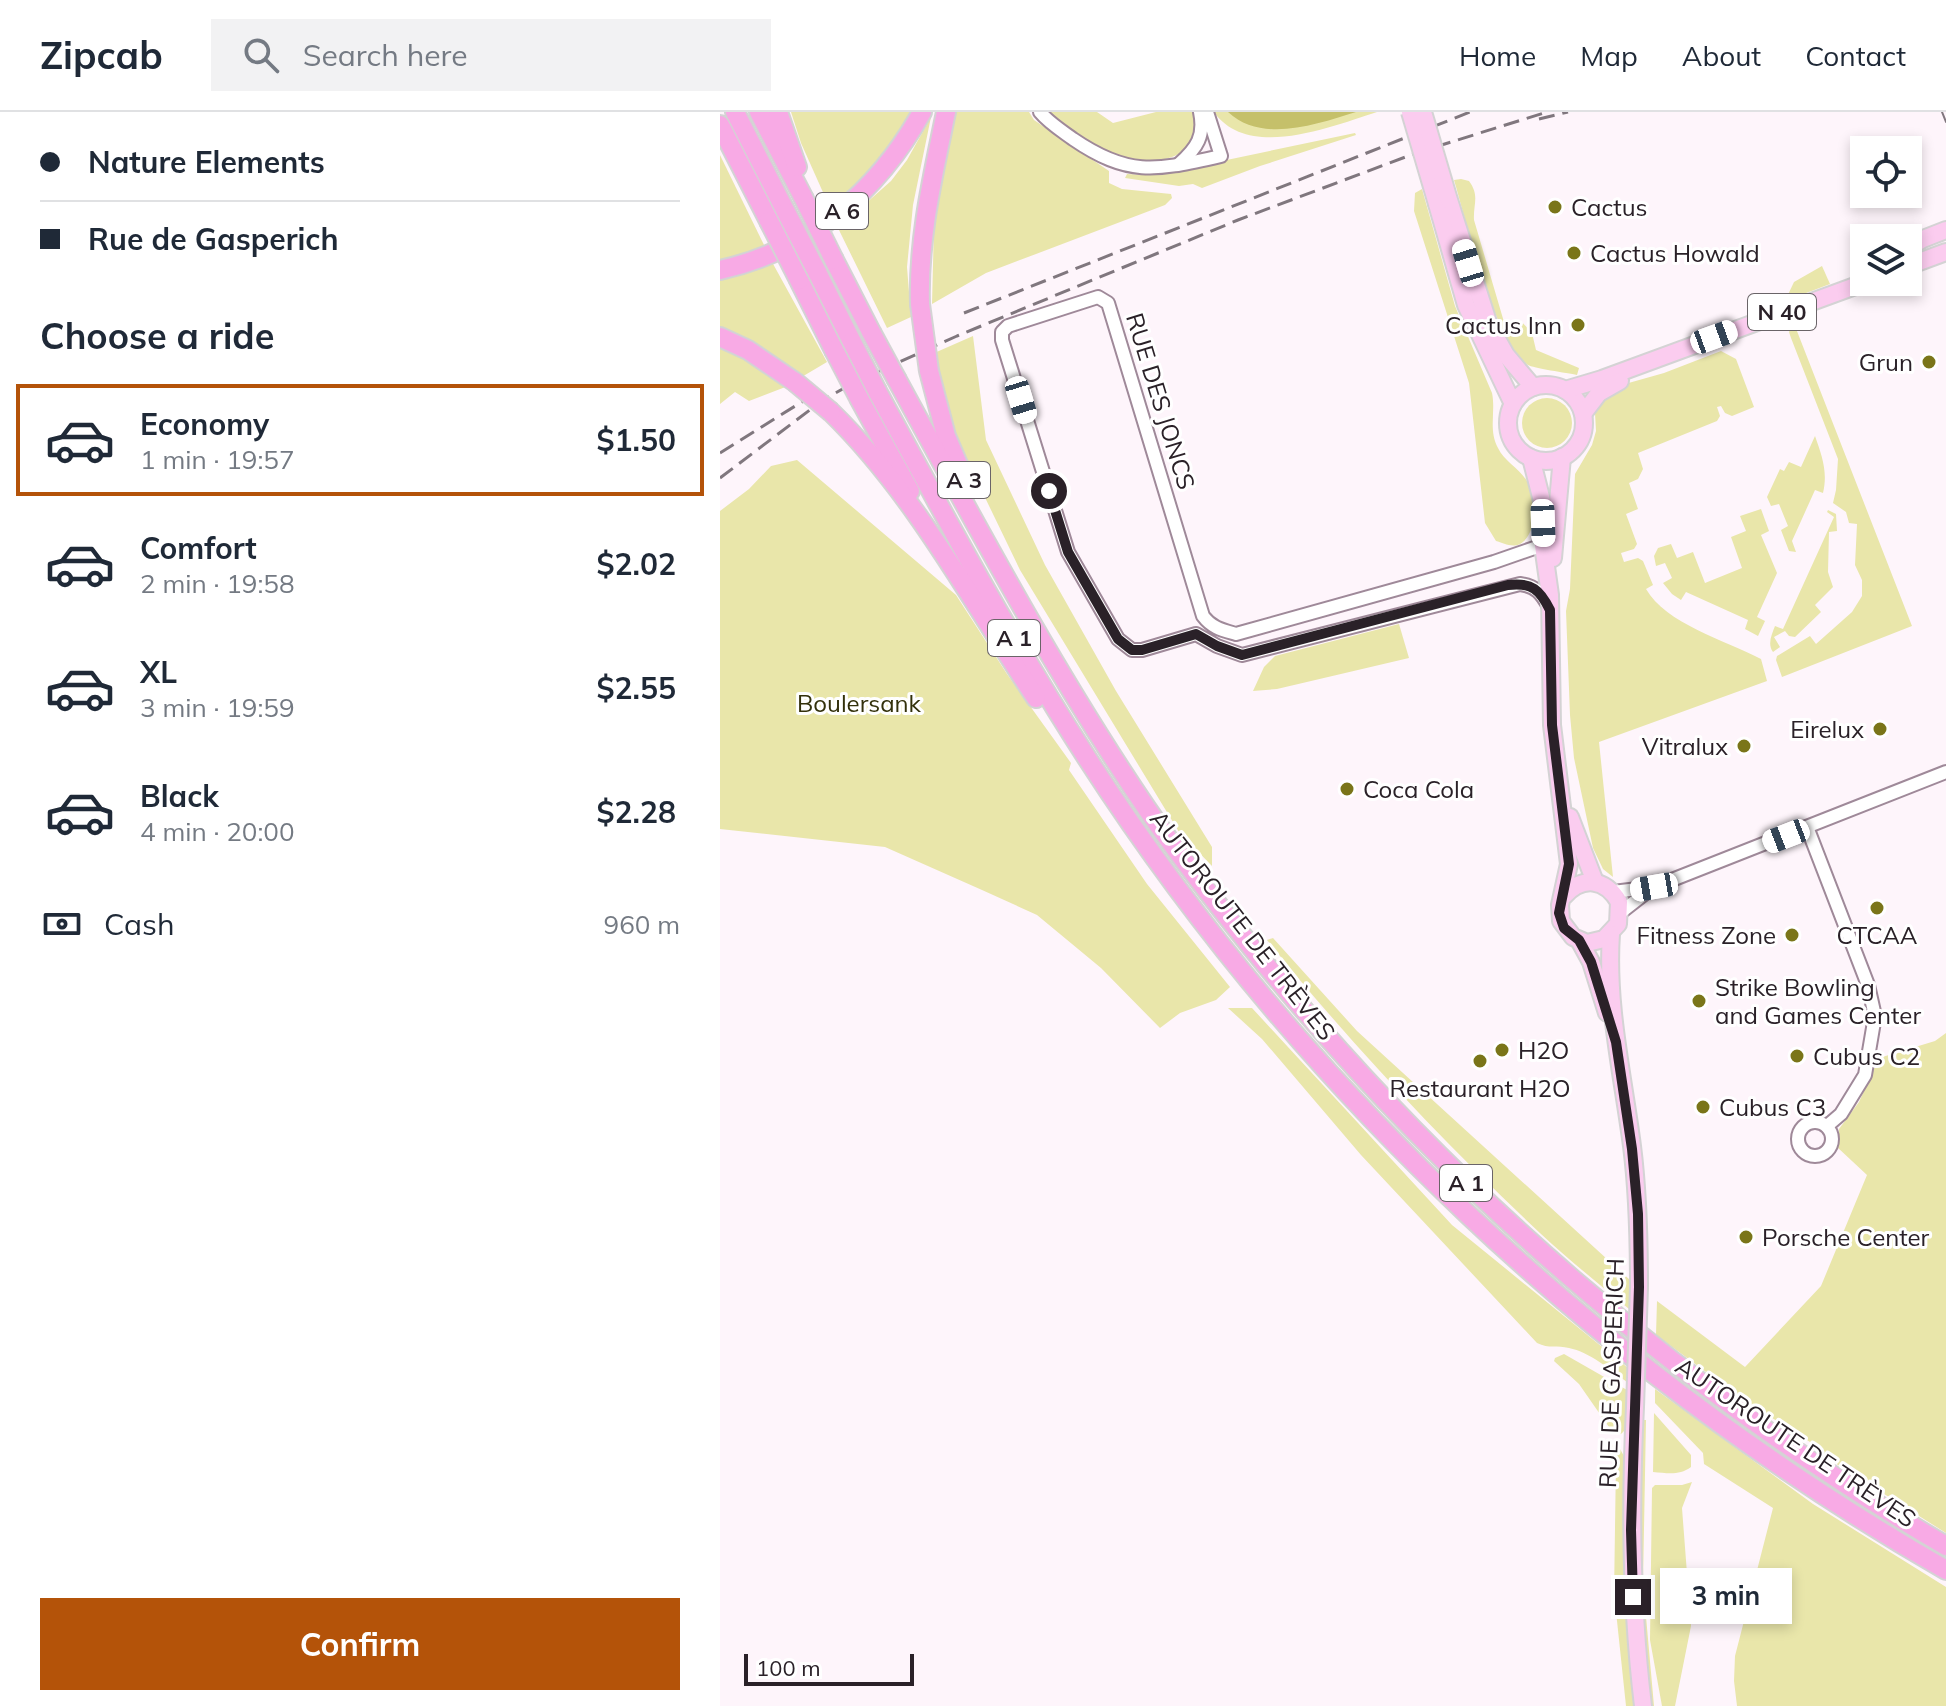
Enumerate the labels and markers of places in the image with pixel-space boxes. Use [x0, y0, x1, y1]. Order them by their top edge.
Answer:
place label: Cactus [1571, 192, 1647, 222]
marker: Cactus [1546, 198, 1564, 216]
place label: Cactus Howald [1590, 238, 1760, 268]
marker: Cactus Howald [1565, 244, 1583, 262]
place label: Cactus Inn [1445, 310, 1562, 340]
marker: Cactus Inn [1569, 316, 1587, 334]
place label: Grun [1859, 347, 1913, 377]
marker: Grun [1920, 353, 1938, 371]
place label: Eirelux [1790, 714, 1864, 744]
marker: Eirelux [1871, 720, 1889, 738]
place label: Vitralux [1642, 731, 1728, 761]
marker: Vitralux [1735, 737, 1753, 755]
place label: Coca Cola [1363, 774, 1474, 804]
marker: Coca Cola [1338, 780, 1356, 798]
marker: CTCAA [1868, 899, 1886, 917]
place label: Fitness Zone [1636, 920, 1776, 950]
place label: CTCAA [1837, 920, 1918, 950]
marker: Fitness Zone [1783, 926, 1801, 944]
place label: Strike Bowling and Games Center [1715, 972, 1921, 1030]
marker: Strike Bowling and Games Center [1690, 992, 1708, 1010]
place label: H2O [1518, 1035, 1569, 1065]
marker: H2O [1493, 1041, 1511, 1059]
place label: Cubus C2 [1813, 1041, 1920, 1071]
marker: Cubus C2 [1788, 1047, 1806, 1065]
marker: Restaurant H2O [1471, 1052, 1489, 1070]
place label: Restaurant H2O [1390, 1073, 1570, 1103]
place label: Cubus C3 [1719, 1092, 1826, 1122]
marker: Cubus C3 [1694, 1098, 1712, 1116]
place label: Porsche Center [1762, 1222, 1930, 1252]
marker: Porsche Center [1737, 1228, 1755, 1246]

